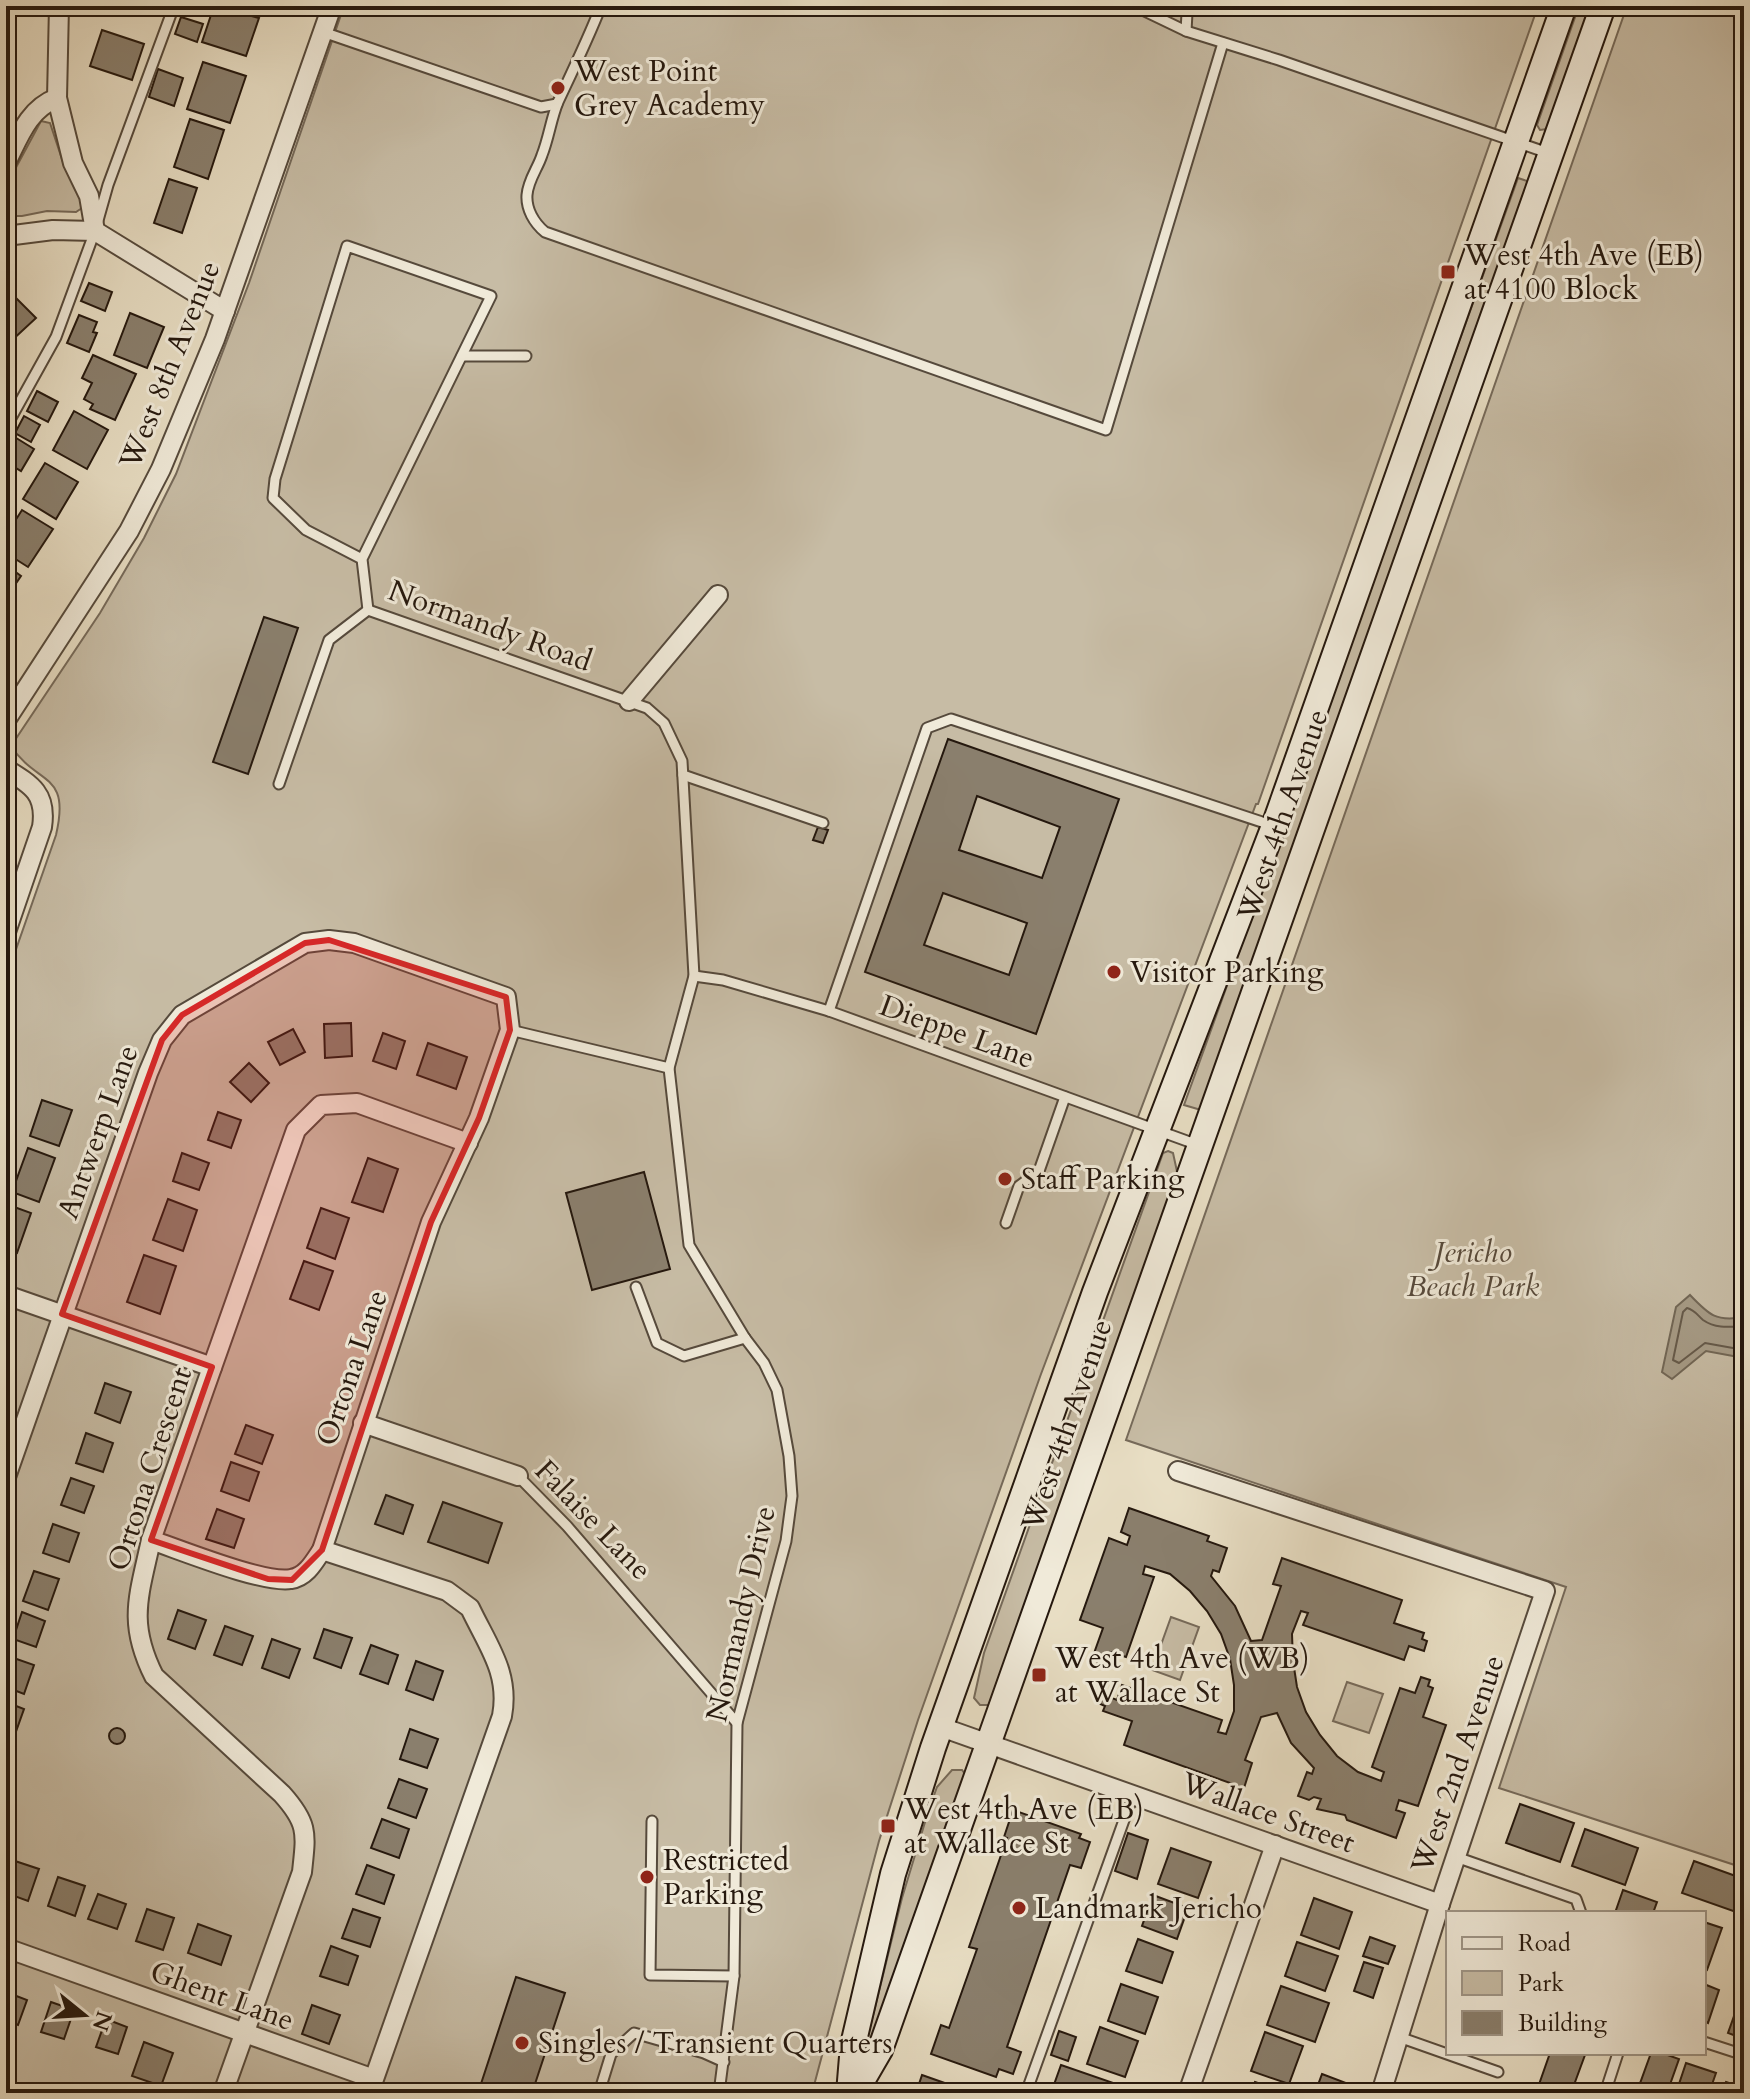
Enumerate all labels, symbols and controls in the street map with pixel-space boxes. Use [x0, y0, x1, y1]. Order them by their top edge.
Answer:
place label: West Point Grey Academy [573, 51, 765, 126]
marker: West Point Grey Academy [549, 79, 567, 97]
place label: West 4th Ave (EB) at 4100 Block [1463, 235, 1704, 310]
street label: West 8th Avenue [109, 255, 230, 476]
marker: West 4th Ave (EB) at 4100 Block [1439, 263, 1457, 281]
street label: Normandy Road [382, 570, 598, 682]
street label: West 4th Avenue [1227, 704, 1338, 927]
place label: Visitor Parking [1130, 952, 1324, 993]
marker: Visitor Parking [1105, 963, 1123, 981]
street label: Dieppe Lane [874, 985, 1040, 1079]
street label: Antwerp Lane [48, 1039, 148, 1225]
place label: Staff Parking [1021, 1159, 1185, 1200]
marker: Staff Parking [996, 1170, 1014, 1188]
park label: Jericho Beach Park [1407, 1232, 1540, 1307]
street label: Ortona Lane [306, 1285, 398, 1451]
street label: West 4th Avenue [1011, 1314, 1122, 1537]
street label: Ortona Crescent [98, 1361, 202, 1576]
street label: Falaise Lane [525, 1451, 661, 1589]
street label: Normandy Drive [696, 1502, 786, 1726]
place label: West 4th Ave (WB) at Wallace St [1054, 1638, 1309, 1713]
street label: West 2nd Avenue [1401, 1650, 1515, 1879]
marker: West 4th Ave (WB) at Wallace St [1030, 1666, 1048, 1684]
street label: Wallace Street [1175, 1762, 1361, 1864]
place label: West 4th Ave (EB) at Wallace St [903, 1789, 1144, 1864]
marker: West 4th Ave (EB) at Wallace St [879, 1817, 897, 1835]
place label: Restricted Parking [663, 1840, 789, 1915]
marker: Restricted Parking [638, 1868, 656, 1886]
place label: Landmark Jericho [1035, 1888, 1262, 1929]
marker: Landmark Jericho [1010, 1899, 1028, 1917]
legend [1446, 1911, 1706, 2055]
text: Road [1518, 1927, 1571, 1960]
street label: Ghent Lane [144, 1951, 300, 2041]
text: Park [1518, 1967, 1564, 2000]
north arrow [44, 1975, 124, 2055]
text: N [85, 2007, 119, 2035]
text: Building [1518, 2007, 1608, 2040]
place label: Singles / Transient Quarters [538, 2023, 892, 2064]
marker: Singles / Transient Quarters [513, 2034, 531, 2052]

